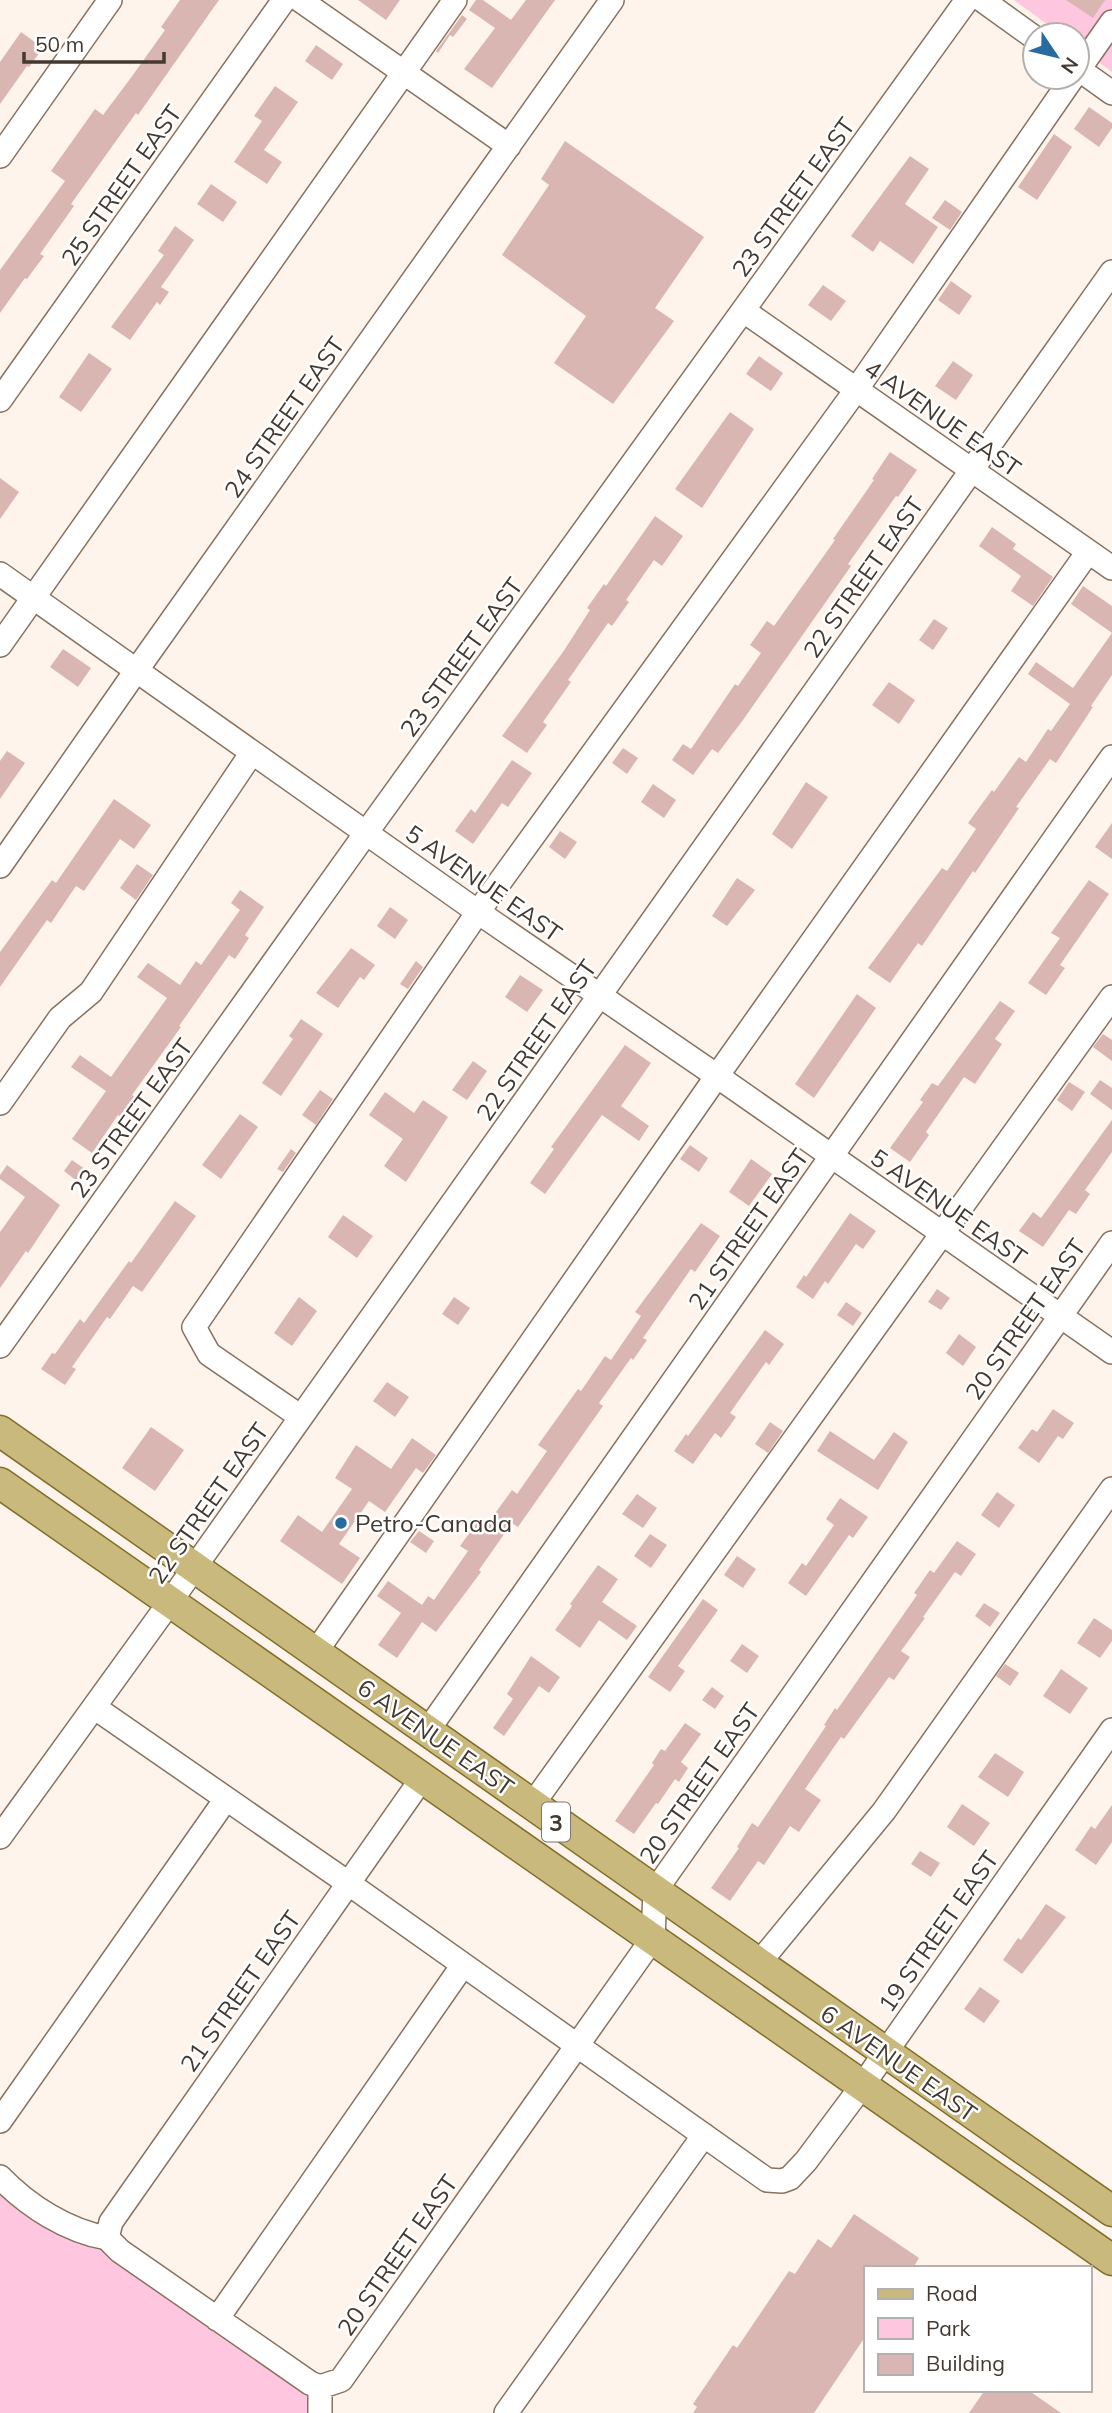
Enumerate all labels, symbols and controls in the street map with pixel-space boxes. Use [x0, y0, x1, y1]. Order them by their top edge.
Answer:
scale bar [24, 21, 164, 65]
north arrow [1021, 21, 1091, 91]
text: 50 m [35, 31, 84, 57]
text: N [1056, 53, 1084, 79]
street label: 25 STREET EAST [54, 98, 188, 271]
street label: 23 STREET EAST [725, 111, 861, 283]
street label: 24 STREET EAST [217, 330, 351, 503]
street label: 4 AVENUE EAST [859, 353, 1027, 483]
street label: 22 STREET EAST [796, 490, 930, 663]
street label: 23 STREET EAST [393, 571, 529, 743]
street label: 5 AVENUE EAST [400, 818, 568, 948]
street label: 22 STREET EAST [469, 953, 603, 1126]
street label: 23 STREET EAST [63, 1032, 199, 1204]
street label: 21 STREET EAST [681, 1142, 815, 1315]
street label: 5 AVENUE EAST [865, 1142, 1033, 1272]
street label: 20 STREET EAST [958, 1232, 1092, 1405]
street label: 22 STREET EAST [141, 1416, 275, 1589]
place label: Petro-Canada [355, 1508, 512, 1538]
marker: Petro-Canada [333, 1515, 349, 1531]
street label: 6 AVENUE EAST [352, 1672, 520, 1802]
street label: 20 STREET EAST [632, 1696, 766, 1869]
road number: 3 [542, 1802, 570, 1842]
street label: 19 STREET EAST [871, 1844, 1005, 2017]
street label: 21 STREET EAST [173, 1904, 307, 2077]
street label: 6 AVENUE EAST [815, 1998, 983, 2128]
street label: 20 STREET EAST [330, 2168, 464, 2341]
legend [864, 2266, 1091, 2392]
text: Road [926, 2280, 977, 2306]
text: Park [926, 2315, 970, 2341]
text: Building [926, 2350, 1005, 2376]

